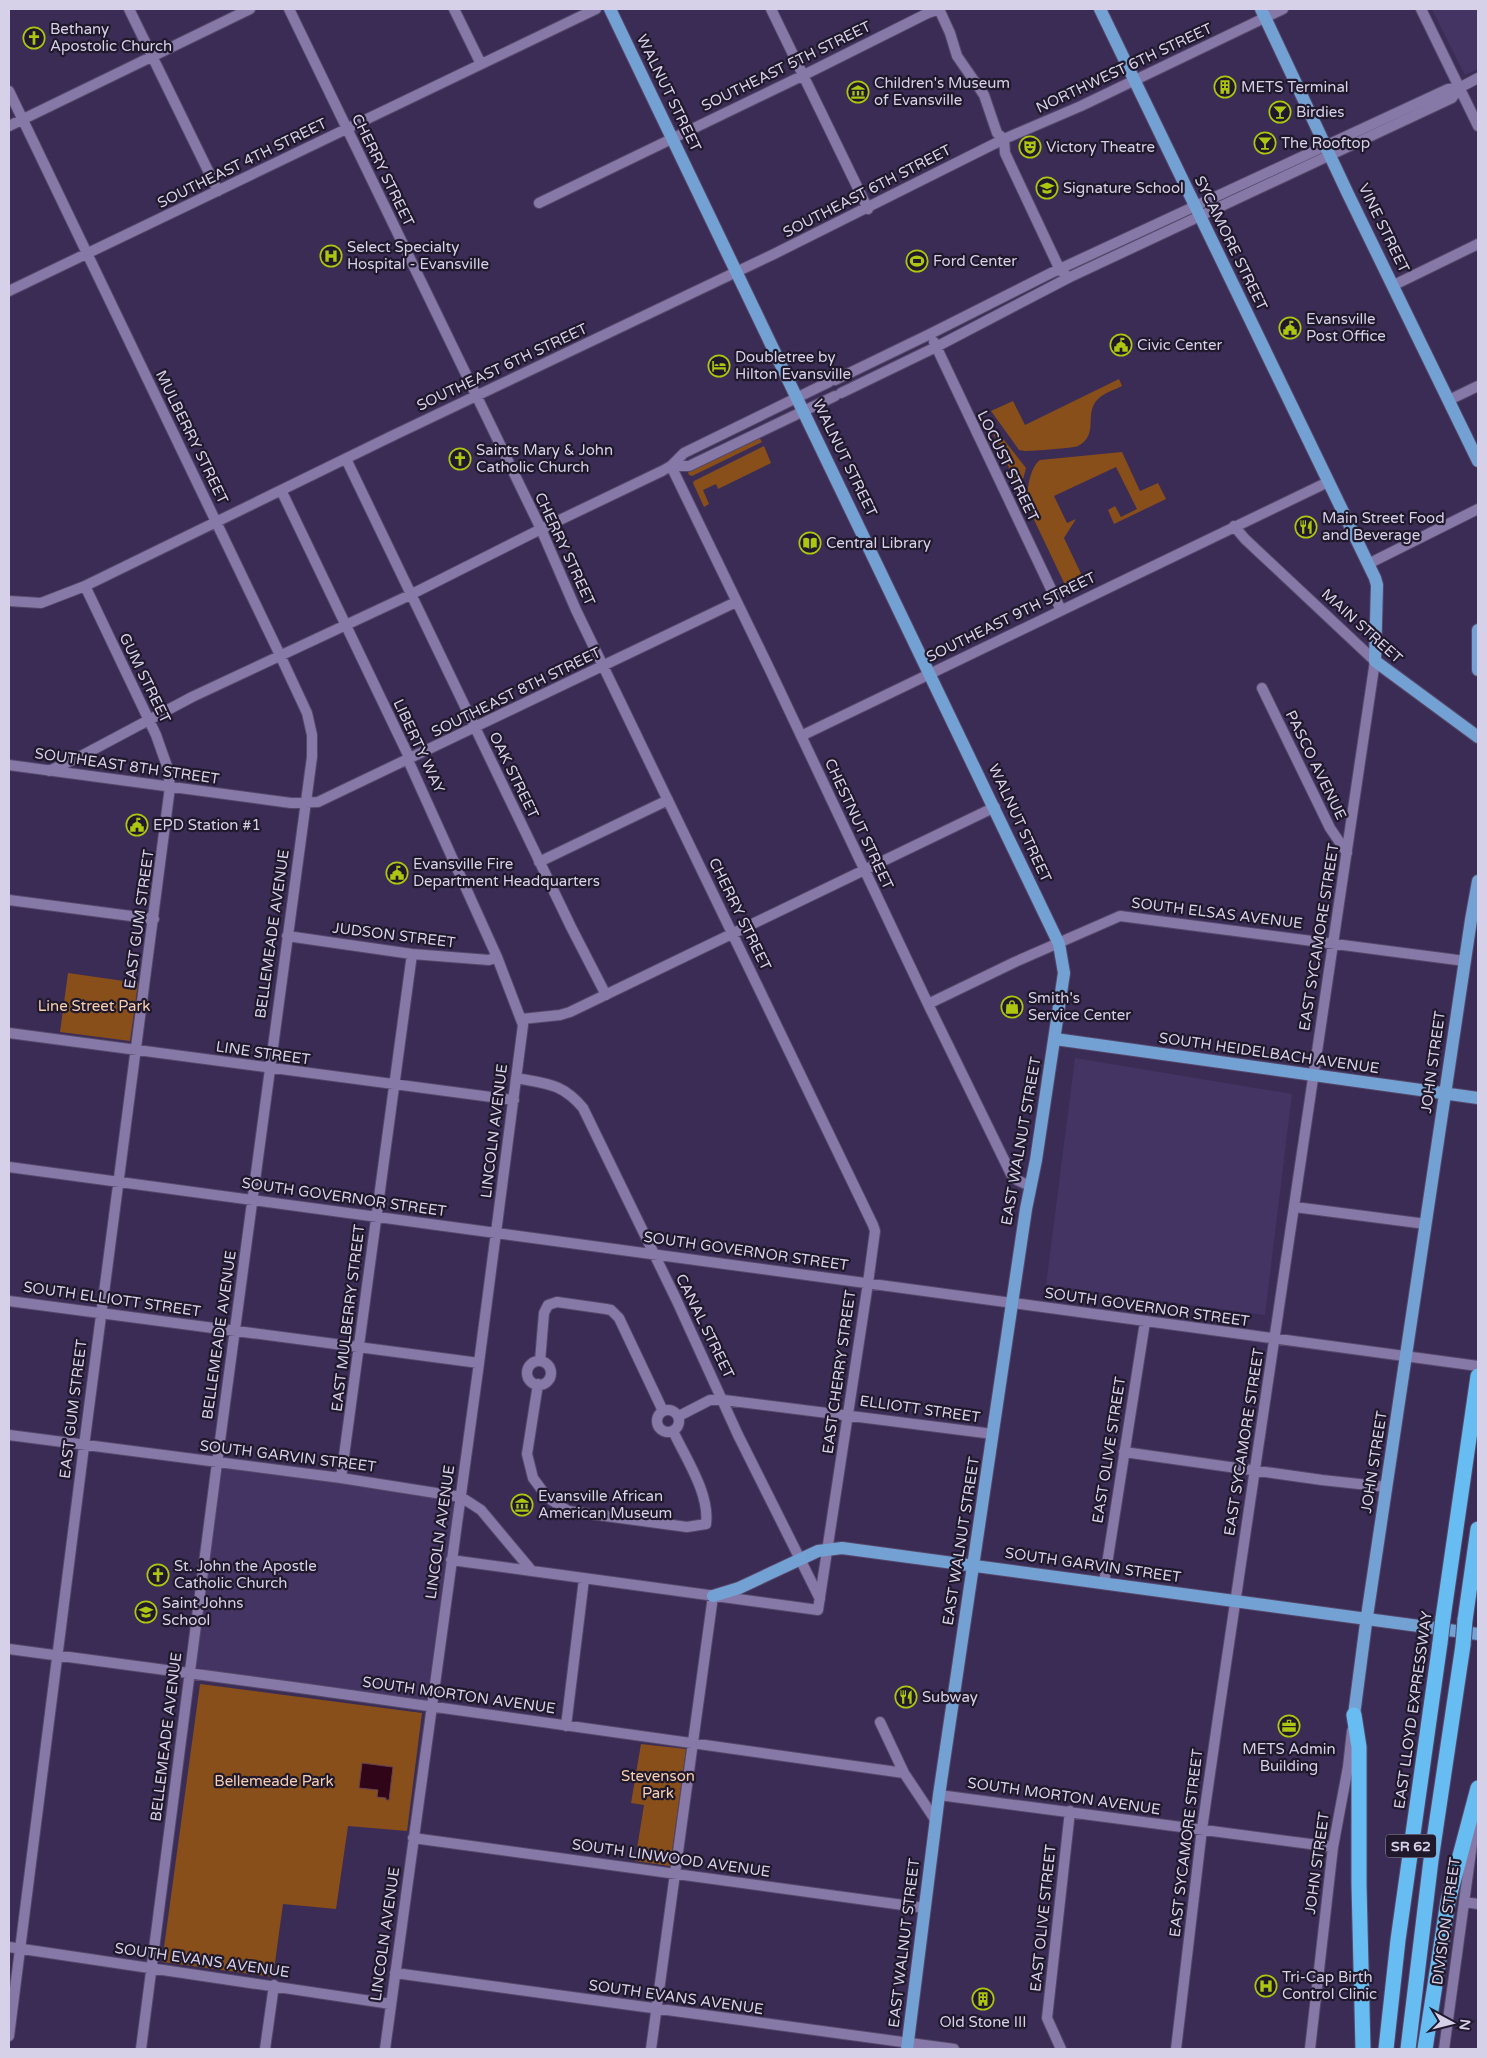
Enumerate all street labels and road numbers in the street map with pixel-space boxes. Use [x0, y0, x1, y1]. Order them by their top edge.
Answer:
street label: SOUTHEAST 5TH STREET [698, 17, 874, 115]
street label: NORTHWEST 6TH STREET [1033, 19, 1215, 117]
street label: WALNUT STREET [633, 31, 705, 155]
street label: CHERRY STREET [348, 111, 418, 229]
street label: SOUTHEAST 4TH STREET [154, 114, 330, 212]
street label: SOUTHEAST 6TH STREET [780, 141, 954, 241]
street label: SYCAMORE STREET [1191, 173, 1271, 313]
street label: VINE STREET [1355, 180, 1413, 276]
street label: SOUTHEAST 6TH STREET [414, 319, 590, 415]
street label: MULBERRY STREET [152, 367, 232, 507]
street label: WALNUT STREET [809, 396, 881, 520]
street label: LOCUST STREET [973, 408, 1043, 524]
street label: CHERRY STREET [531, 489, 599, 609]
street label: SOUTHEAST 9TH STREET [923, 568, 1099, 666]
street label: MAIN STREET [1318, 585, 1406, 667]
street label: GUM STREET [115, 630, 175, 726]
street label: SOUTHEAST 8TH STREET [428, 643, 604, 741]
street label: LIBERTY WAY [389, 696, 449, 796]
street label: PASCO AVENUE [1282, 707, 1350, 823]
street label: OAK STREET [485, 729, 543, 821]
street label: SOUTHEAST 8TH STREET [34, 744, 220, 788]
street label: CHESTNUT STREET [821, 756, 897, 892]
street label: WALNUT STREET [985, 761, 1055, 885]
street label: EAST SYCAMORE STREET [1295, 842, 1343, 1032]
street label: EAST GUM STREET [120, 848, 158, 990]
street label: BELLEMEADE AVENUE [251, 848, 293, 1020]
street label: CHERRY STREET [705, 855, 775, 973]
street label: SOUTH ELSAS AVENUE [1130, 894, 1304, 932]
street label: JUDSON STREET [331, 919, 457, 951]
street label: JOHN STREET [1417, 1010, 1449, 1114]
street label: SOUTH HEIDELBACH AVENUE [1158, 1029, 1380, 1077]
street label: LINE STREET [215, 1037, 311, 1069]
street label: EAST WALNUT STREET [997, 1055, 1045, 1227]
street label: LINCOLN AVENUE [477, 1063, 511, 1199]
street label: SOUTH GOVERNOR STREET [240, 1174, 448, 1220]
street label: EAST MULBERRY STREET [328, 1223, 368, 1413]
street label: SOUTH GOVERNOR STREET [642, 1228, 850, 1274]
street label: BELLEMEADE AVENUE [198, 1249, 240, 1421]
street label: CANAL STREET [672, 1271, 738, 1381]
street label: SOUTH ELLIOTT STREET [22, 1278, 202, 1320]
street label: SOUTH GOVERNOR STREET [1043, 1284, 1251, 1330]
street label: EAST CHERRY STREET [819, 1289, 859, 1455]
street label: EAST GUM STREET [56, 1338, 90, 1480]
street label: EAST SYCAMORE STREET [1220, 1347, 1268, 1537]
street label: EAST OLIVE STREET [1089, 1375, 1129, 1525]
street label: ELLIOTT STREET [858, 1392, 982, 1426]
street label: JOHN STREET [1357, 1410, 1391, 1514]
street label: SOUTH GARVIN STREET [199, 1436, 377, 1476]
street label: EAST WALNUT STREET [939, 1455, 983, 1627]
street label: LINCOLN AVENUE [422, 1464, 458, 1600]
street label: SOUTH GARVIN STREET [1004, 1544, 1182, 1586]
street label: EAST LLOYD EXPRESSWAY [1390, 1609, 1436, 1810]
street label: BELLEMEADE AVENUE [147, 1651, 185, 1823]
street label: SOUTH MORTON AVENUE [361, 1673, 557, 1717]
street label: EAST SYCAMORE STREET [1165, 1748, 1207, 1938]
street label: SOUTH MORTON AVENUE [966, 1774, 1162, 1818]
street label: JOHN STREET [1301, 1811, 1333, 1915]
road number: SR 62 [1386, 1834, 1436, 1858]
street label: SOUTH LINWOOD AVENUE [571, 1835, 771, 1881]
street label: EAST OLIVE STREET [1026, 1843, 1060, 1993]
street label: DIVISION STREET [1428, 1856, 1464, 1986]
street label: EAST WALNUT STREET [885, 1857, 923, 2029]
street label: LINCOLN AVENUE [367, 1866, 403, 2002]
street label: SOUTH EVANS AVENUE [113, 1939, 291, 1981]
street label: SOUTH EVANS AVENUE [587, 1976, 765, 2018]

